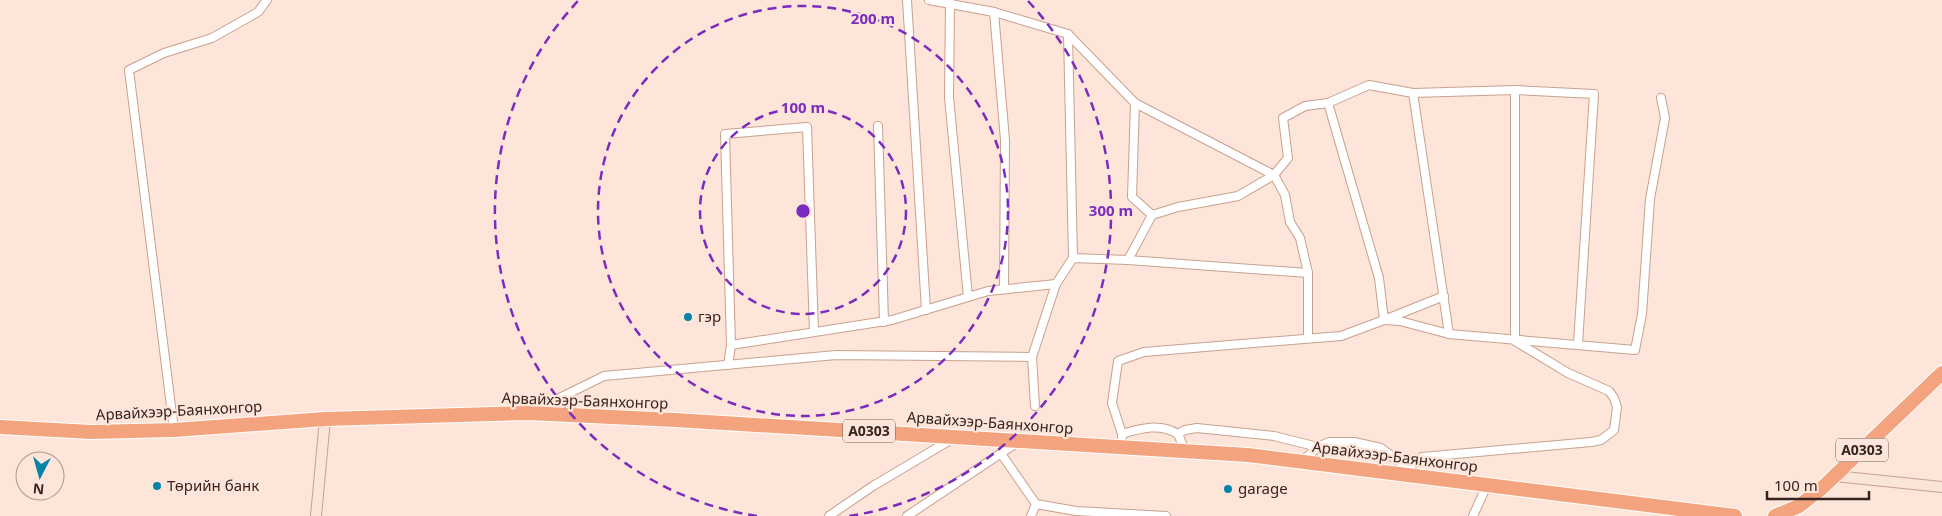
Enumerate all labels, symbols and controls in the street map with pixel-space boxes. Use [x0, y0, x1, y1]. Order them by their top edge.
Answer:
text: 200 m [851, 8, 895, 28]
text: 100 m [781, 97, 825, 117]
text: 300 m [1089, 200, 1133, 220]
centre of rings [794, 202, 812, 220]
place label: гэр [698, 306, 721, 326]
marker: гэр [682, 311, 694, 323]
street label: Арвайхээр-Баянхонгор [501, 387, 669, 413]
street label: Арвайхээр-Баянхонгор [95, 396, 263, 424]
street label: Арвайхээр-Баянхонгор [906, 406, 1074, 438]
road number: A0303 [843, 420, 895, 442]
street label: Арвайхээр-Баянхонгор [1311, 436, 1479, 476]
road number: A0303 [1836, 438, 1888, 462]
north arrow [15, 451, 65, 501]
scale bar [1767, 468, 1870, 500]
place label: Төрийн банк [167, 475, 259, 495]
text: 100 m [1774, 475, 1818, 495]
place label: garage [1238, 478, 1288, 498]
text: N [32, 479, 45, 499]
marker: Төрийн банк [151, 480, 163, 492]
marker: garage [1222, 483, 1234, 495]

